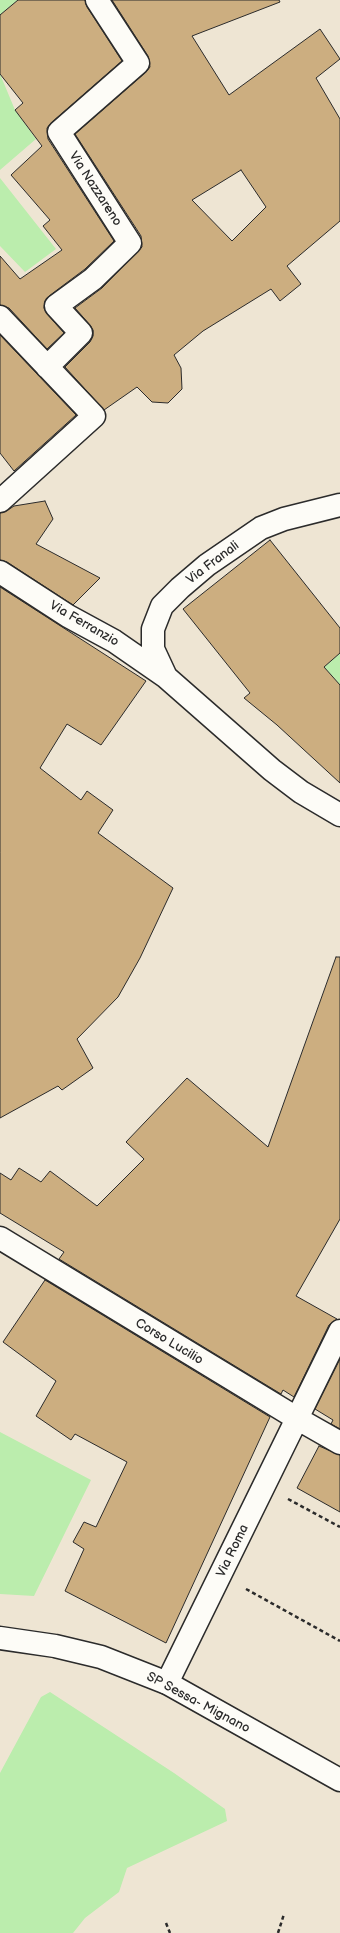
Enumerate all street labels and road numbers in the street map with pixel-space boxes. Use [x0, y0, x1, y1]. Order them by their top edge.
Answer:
street label: Via Nazzareno [65, 149, 125, 229]
street label: Via Franali [184, 538, 242, 588]
street label: Via Ferranzio [47, 598, 121, 650]
street label: Corso Lucilio [132, 1316, 206, 1368]
street label: Via Roma [214, 1522, 252, 1580]
street label: SP Sessa- Mignano [144, 1669, 252, 1737]

